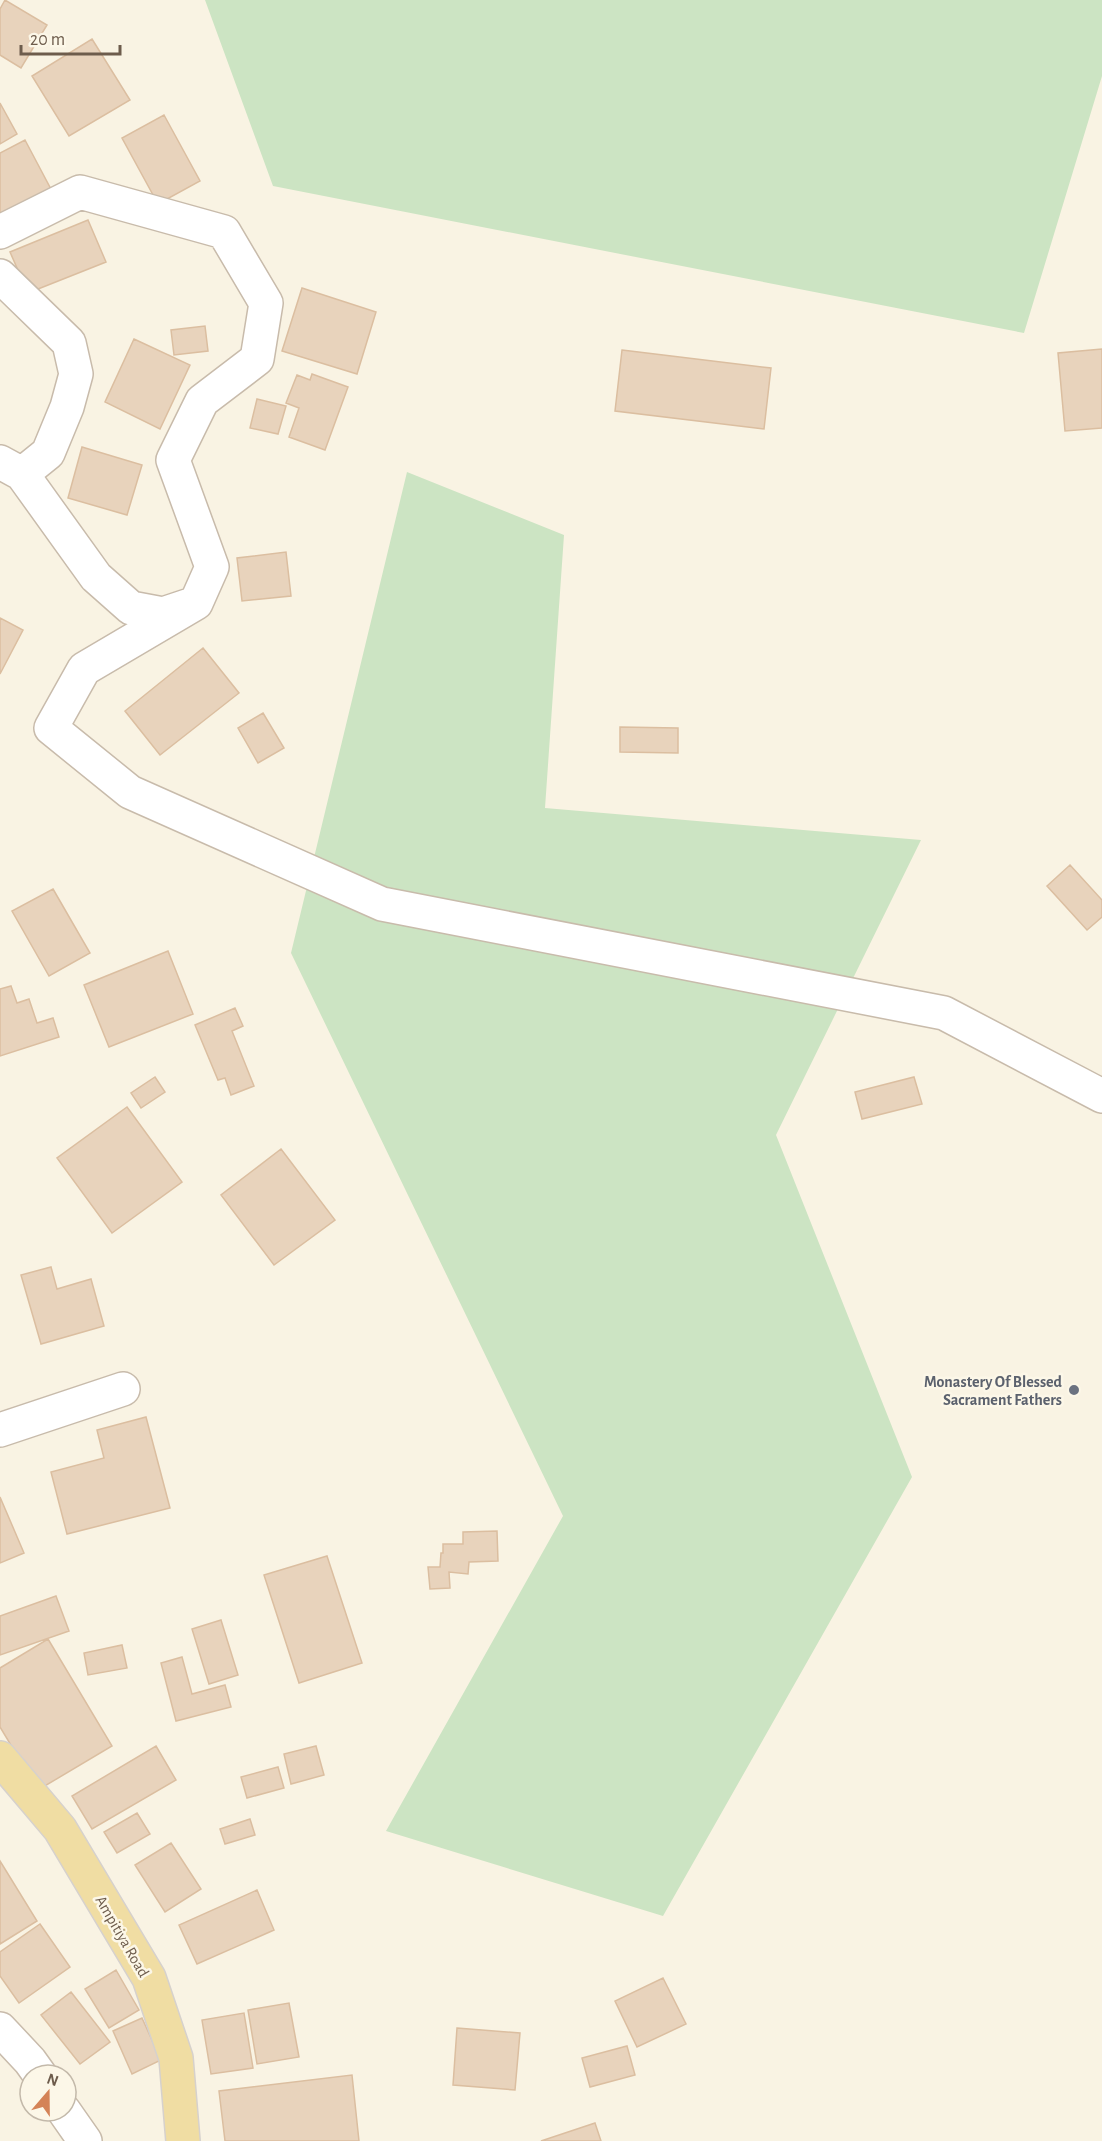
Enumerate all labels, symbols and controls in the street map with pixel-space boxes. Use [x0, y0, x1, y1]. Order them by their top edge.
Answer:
scale bar [21, 18, 120, 56]
text: 20 m [30, 31, 65, 49]
place label: Monastery Of Blessed Sacrament Fathers [924, 1374, 1063, 1408]
marker: Monastery Of Blessed Sacrament Fathers [1067, 1383, 1081, 1397]
street label: Ampitiya Road [92, 1893, 152, 1981]
north arrow [18, 2063, 78, 2123]
text: N [45, 2070, 61, 2089]

